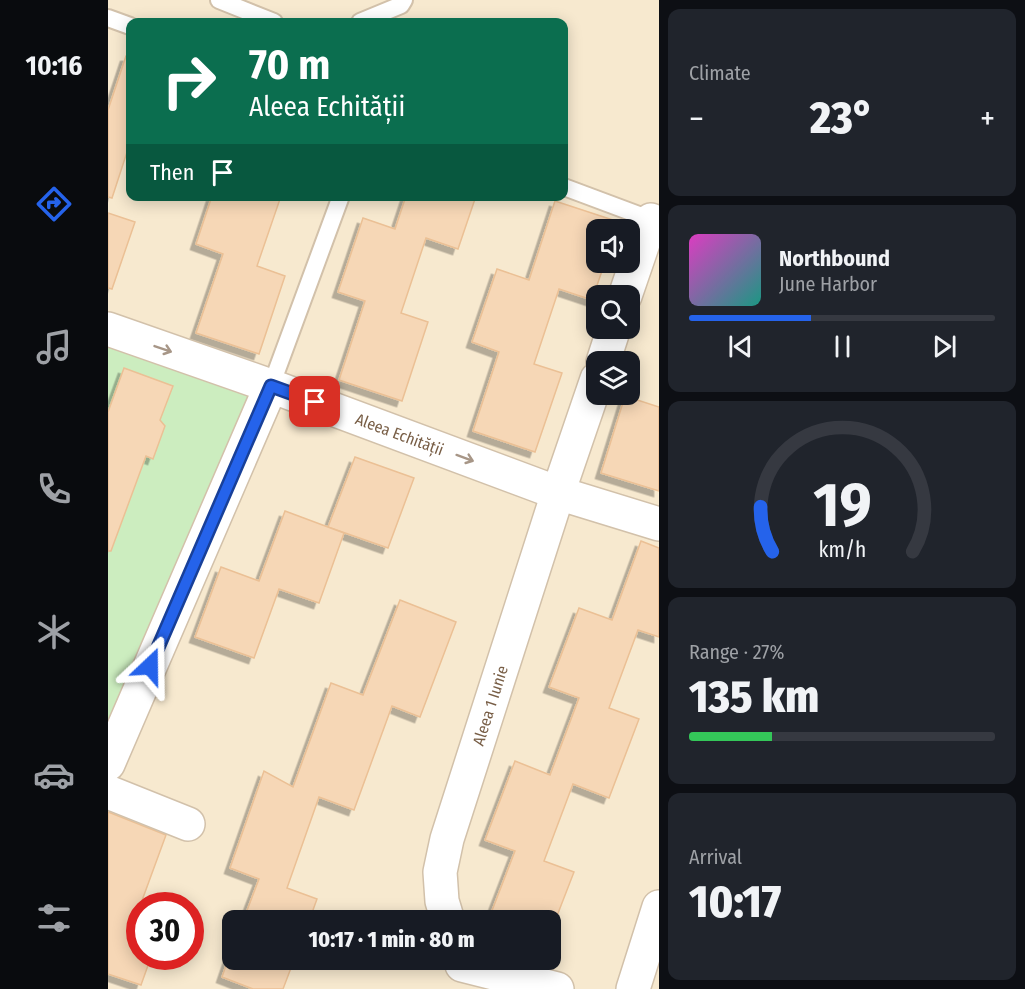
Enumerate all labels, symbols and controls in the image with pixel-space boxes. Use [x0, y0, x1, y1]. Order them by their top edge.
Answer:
text: 70 m [249, 40, 330, 90]
icon: right [150, 42, 228, 120]
text: 10:16 [26, 50, 82, 82]
text: Climate [689, 61, 751, 85]
text: Aleea Echității [249, 91, 405, 123]
text: 23° [810, 91, 874, 145]
text: − [689, 99, 704, 139]
text: + [980, 99, 995, 139]
icon: arrive [206, 156, 239, 189]
text: Then [150, 159, 194, 186]
icon: directions [33, 183, 75, 225]
map controls [586, 219, 640, 405]
button: sound [586, 219, 640, 273]
text: Northbound [779, 245, 890, 272]
text: June Harbor [779, 272, 877, 296]
button: search [586, 285, 640, 339]
icon: music [33, 326, 75, 368]
icon: previous [724, 330, 757, 363]
icon: pause [826, 330, 859, 363]
icon: next [928, 330, 961, 363]
one-way arrow [153, 344, 172, 355]
button: layers [586, 351, 640, 405]
pin [289, 376, 340, 427]
icon: arrive [298, 385, 331, 418]
street label: Aleea Echității [353, 409, 446, 460]
one-way arrow [455, 453, 474, 464]
icon: phone [33, 468, 75, 510]
text: 19 [813, 468, 871, 543]
text: km/h [818, 537, 866, 563]
icon: climate [33, 611, 75, 653]
position arrow [118, 634, 182, 698]
text: Range · 27% [689, 640, 785, 664]
street label: Aleea 1 Iunie [469, 663, 512, 748]
text: 135 km [689, 670, 819, 724]
icon: car [33, 754, 75, 796]
text: Arrival [689, 845, 742, 869]
text: 10:17 [689, 875, 781, 929]
speed limit sign: 30 [126, 892, 204, 970]
icon: filters [33, 897, 75, 939]
text: 10:17 · 1 min · 80 m [309, 926, 474, 953]

